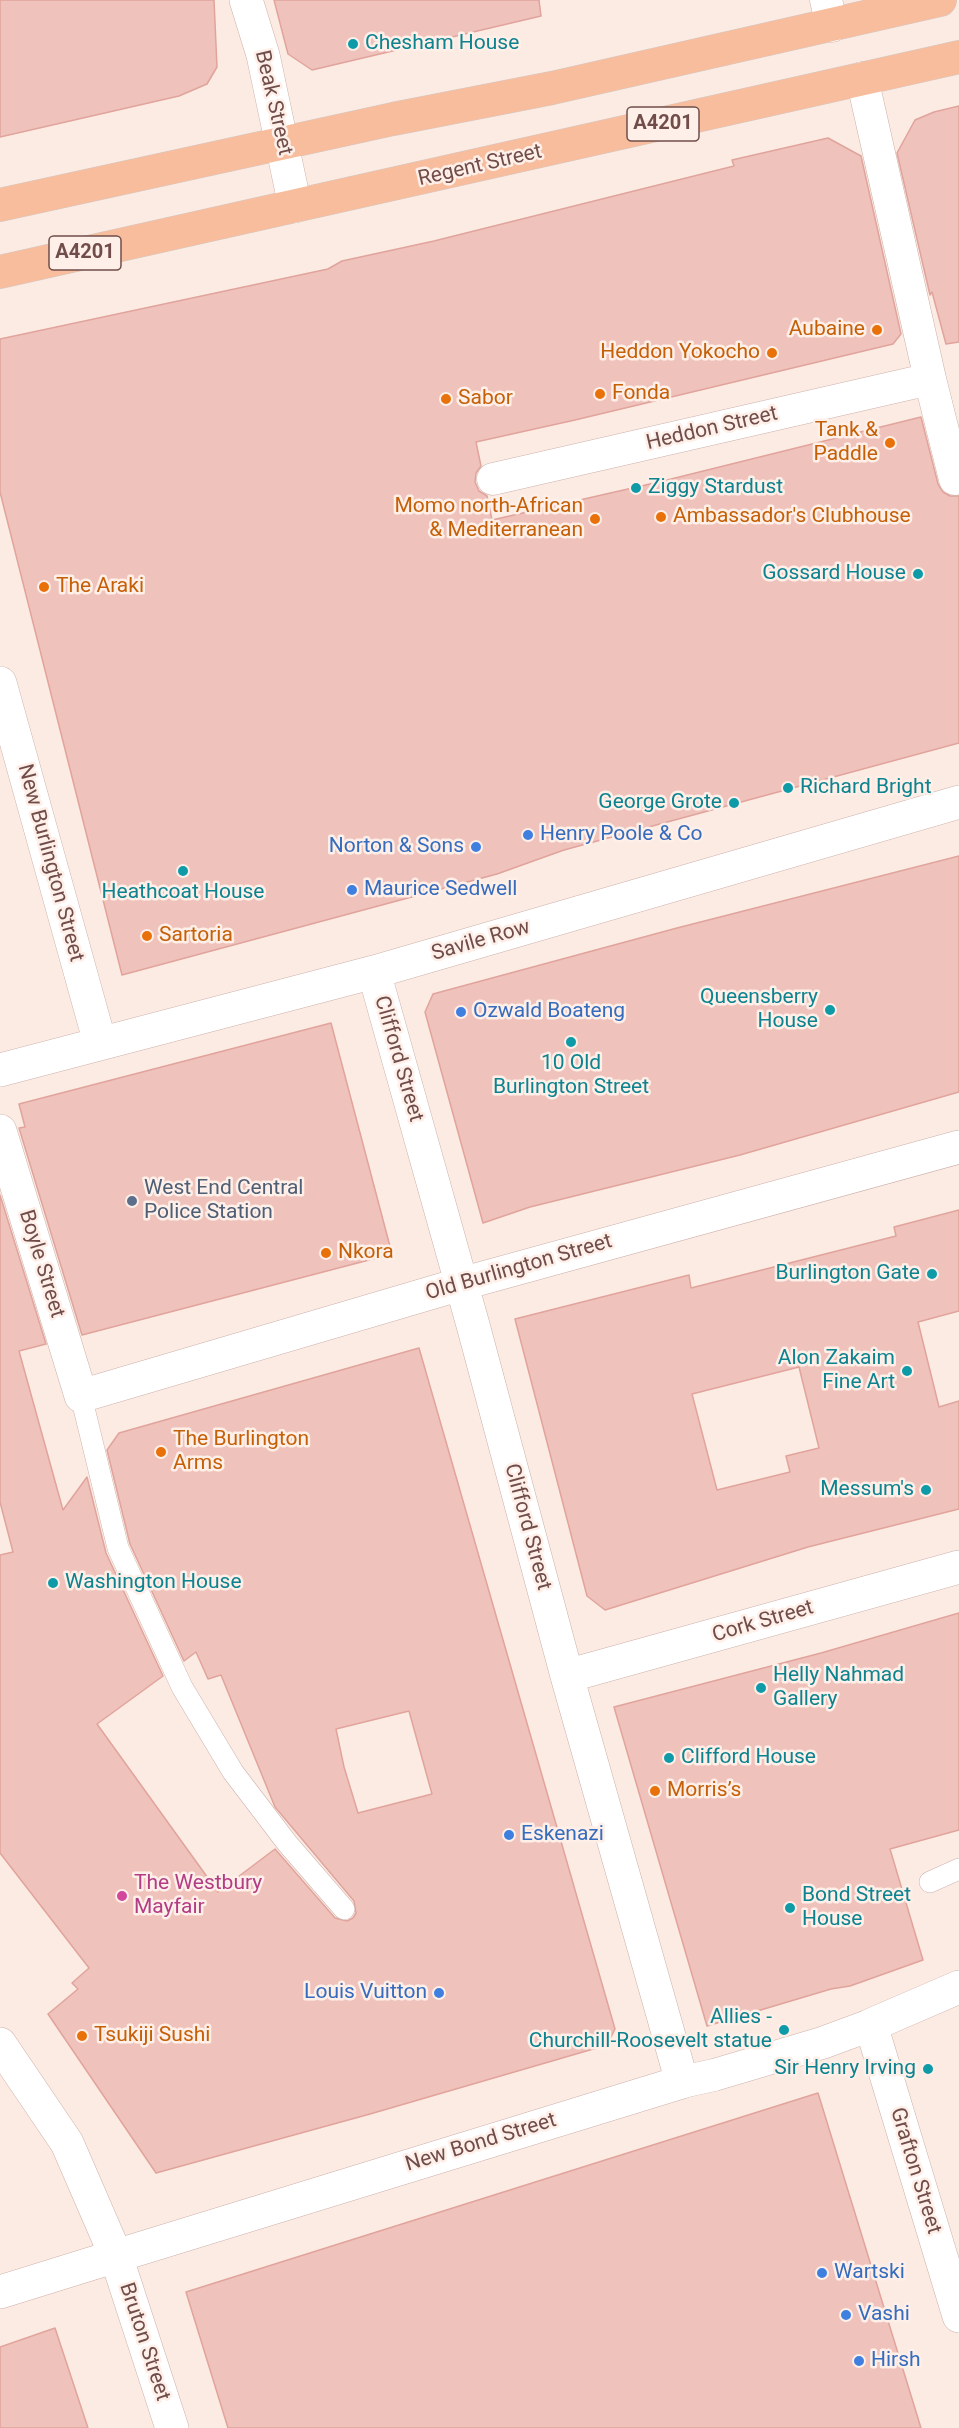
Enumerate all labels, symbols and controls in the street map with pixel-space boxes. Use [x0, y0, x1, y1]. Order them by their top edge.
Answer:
place label: Chesham House [365, 31, 519, 57]
marker: Chesham House [346, 37, 360, 51]
street label: Beak Street [249, 48, 297, 158]
road number: A4201 [627, 107, 699, 141]
street label: Regent Street [416, 140, 544, 192]
road number: A4201 [49, 236, 121, 270]
place label: Aubaine [789, 317, 865, 343]
marker: Aubaine [870, 323, 884, 337]
place label: Heddon Yokocho [600, 340, 760, 366]
marker: Heddon Yokocho [765, 346, 779, 360]
place label: Fonda [612, 381, 670, 407]
place label: Sabor [458, 386, 513, 412]
marker: Fonda [593, 387, 607, 401]
marker: Sabor [439, 392, 453, 406]
street label: Heddon Street [644, 402, 780, 456]
place label: Tank & Paddle [814, 418, 878, 468]
marker: Tank & Paddle [883, 436, 897, 450]
place label: Ziggy Stardust [648, 475, 783, 501]
marker: Ziggy Stardust [629, 481, 643, 495]
place label: Momo north-African & Mediterranean [394, 494, 583, 544]
place label: Ambassador's Clubhouse [673, 504, 911, 530]
marker: Ambassador's Clubhouse [654, 510, 668, 524]
marker: Momo north-African & Mediterranean [588, 512, 602, 526]
place label: Gossard House [762, 561, 906, 587]
marker: Gossard House [911, 567, 925, 581]
place label: The Araki [56, 574, 144, 600]
marker: The Araki [37, 580, 51, 594]
street label: New Burlington Street [12, 762, 88, 964]
place label: Richard Bright [800, 775, 932, 801]
marker: Richard Bright [781, 781, 795, 795]
place label: George Grote [598, 790, 722, 816]
marker: George Grote [727, 796, 741, 810]
place label: Henry Poole & Co [540, 822, 703, 848]
marker: Henry Poole & Co [521, 828, 535, 842]
place label: Norton & Sons [329, 834, 464, 860]
marker: Norton & Sons [469, 840, 483, 854]
marker: Heathcoat House [176, 864, 190, 878]
place label: Maurice Sedwell [364, 877, 517, 903]
place label: Heathcoat House [102, 880, 264, 906]
marker: Maurice Sedwell [345, 883, 359, 897]
street label: Savile Row [429, 915, 533, 967]
place label: Sartoria [159, 923, 233, 949]
marker: Sartoria [140, 929, 154, 943]
place label: Queensberry House [700, 985, 818, 1035]
street label: Clifford Street [368, 993, 428, 1125]
place label: Ozwald Boateng [473, 999, 625, 1025]
marker: Queensberry House [823, 1003, 837, 1017]
marker: Ozwald Boateng [454, 1005, 468, 1019]
marker: 10 Old Burlington Street [564, 1035, 578, 1049]
place label: 10 Old Burlington Street [493, 1051, 649, 1101]
place label: West End Central Police Station [144, 1176, 303, 1226]
marker: West End Central Police Station [125, 1194, 139, 1208]
street label: Boyle Street [13, 1207, 69, 1321]
street label: Old Burlington Street [423, 1229, 615, 1307]
place label: Nkora [338, 1240, 394, 1266]
marker: Nkora [319, 1246, 333, 1260]
place label: Burlington Gate [775, 1261, 920, 1287]
marker: Burlington Gate [925, 1267, 939, 1281]
place label: Alon Zakaim Fine Art [778, 1346, 895, 1396]
marker: Alon Zakaim Fine Art [900, 1364, 914, 1378]
place label: The Burlington Arms [173, 1427, 309, 1477]
marker: The Burlington Arms [154, 1445, 168, 1459]
street label: Clifford Street [498, 1461, 556, 1593]
place label: Messum's [820, 1477, 914, 1503]
marker: Messum's [919, 1483, 933, 1497]
place label: Washington House [65, 1570, 242, 1596]
marker: Washington House [46, 1576, 60, 1590]
street label: Cork Street [710, 1596, 816, 1648]
place label: Helly Nahmad Gallery [773, 1663, 904, 1713]
marker: Helly Nahmad Gallery [754, 1681, 768, 1695]
place label: Clifford House [681, 1745, 816, 1771]
marker: Clifford House [662, 1751, 676, 1765]
place label: Morris’s [667, 1778, 741, 1804]
marker: Morris’s [648, 1784, 662, 1798]
place label: Eskenazi [521, 1822, 604, 1848]
marker: Eskenazi [502, 1828, 516, 1842]
place label: The Westbury Mayfair [134, 1871, 262, 1921]
place label: Bond Street House [802, 1883, 911, 1933]
marker: The Westbury Mayfair [115, 1889, 129, 1903]
marker: Bond Street House [783, 1901, 797, 1915]
place label: Louis Vuitton [304, 1980, 427, 2006]
marker: Louis Vuitton [432, 1986, 446, 2000]
place label: Allies - Churchill-Roosevelt statue [529, 2005, 772, 2055]
place label: Tsukiji Sushi [94, 2023, 210, 2049]
marker: Allies - Churchill-Roosevelt statue [777, 2023, 791, 2037]
marker: Tsukiji Sushi [75, 2029, 89, 2043]
place label: Sir Henry Irving [774, 2056, 916, 2082]
marker: Sir Henry Irving [921, 2062, 935, 2076]
street label: Grafton Street [884, 2105, 946, 2237]
street label: New Bond Street [403, 2108, 559, 2178]
place label: Wartski [834, 2260, 905, 2286]
marker: Wartski [815, 2266, 829, 2280]
street label: Bruton Street [113, 2280, 175, 2404]
place label: Vashi [858, 2302, 910, 2328]
marker: Vashi [839, 2308, 853, 2322]
place label: Hirsh [871, 2348, 921, 2374]
marker: Hirsh [852, 2354, 866, 2368]

